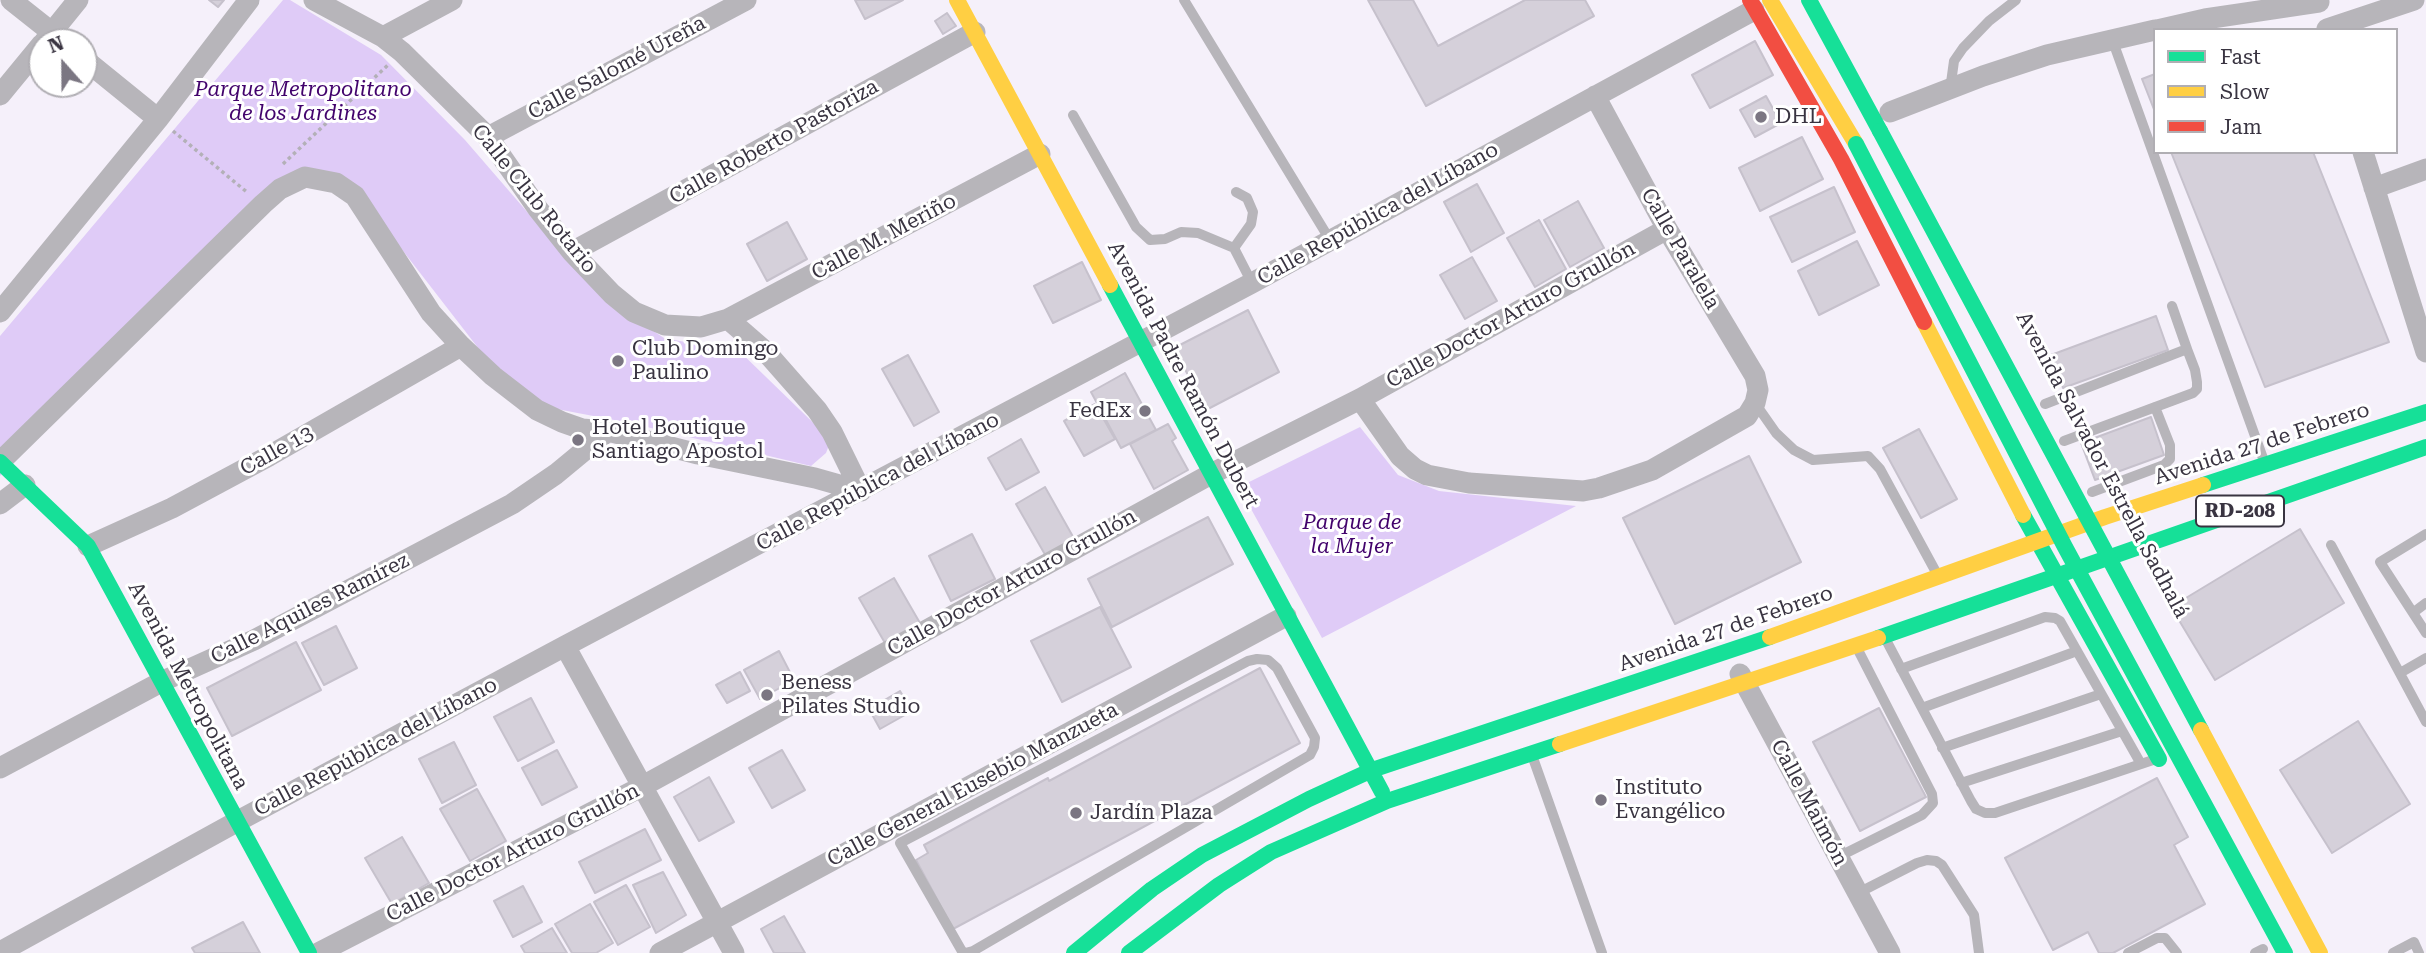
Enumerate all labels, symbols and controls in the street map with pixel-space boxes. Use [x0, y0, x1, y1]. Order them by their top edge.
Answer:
street label: Calle Salomé Ureña [524, 11, 710, 125]
north arrow [28, 28, 98, 98]
legend [2153, 28, 2398, 154]
text: N [45, 31, 67, 58]
text: Fast [2220, 45, 2261, 69]
street label: Calle Roberto Pastoriza [665, 74, 883, 210]
park label: Parque Metropolitano de los Jardines [194, 77, 412, 127]
text: Slow [2220, 80, 2269, 104]
place label: DHL [1775, 104, 1822, 130]
marker: DHL [1753, 109, 1769, 125]
text: Jam [2220, 115, 2262, 139]
street label: Calle Club Rotario [466, 119, 602, 279]
street label: Calle República del Líbano [1253, 137, 1503, 291]
street label: Calle Paralela [1635, 184, 1725, 314]
street label: Calle M. Meriño [807, 188, 961, 286]
street label: Calle Doctor Arturo Grullón [1382, 236, 1640, 394]
street label: Avenida Padre Ramón Dubert [1102, 237, 1264, 513]
street label: Avenida Salvador Estrella Sadhalá [2010, 307, 2194, 623]
place label: Club Domingo Paulino [632, 336, 778, 386]
marker: Club Domingo Paulino [610, 353, 626, 369]
street label: Avenida 27 de Febrero [2151, 397, 2373, 491]
place label: FedEx [1069, 398, 1131, 424]
marker: FedEx [1137, 403, 1153, 419]
street label: Calle República del Líbano [752, 407, 1004, 557]
place label: Hotel Boutique Santiago Apostol [592, 415, 764, 465]
street label: Calle 13 [236, 421, 318, 481]
marker: Hotel Boutique Santiago Apostol [570, 432, 586, 448]
road number: RD-208 [2196, 496, 2284, 526]
street label: Calle Doctor Arturo Grullón [883, 504, 1141, 662]
park label: Parque de la Mujer [1303, 510, 1401, 560]
street label: Calle Aquiles Ramírez [207, 548, 413, 670]
street label: Avenida Metropolitana [122, 578, 254, 794]
street label: Avenida 27 de Febrero [1616, 581, 1836, 677]
place label: Beness Pilates Studio [781, 670, 920, 720]
street label: Calle República del Líbano [250, 672, 502, 822]
marker: Beness Pilates Studio [759, 687, 775, 703]
street label: Calle General Eusebio Manzueta [823, 697, 1123, 873]
street label: Calle Maimón [1765, 735, 1853, 871]
place label: Instituto Evangélico [1615, 775, 1725, 825]
street label: Calle Doctor Arturo Grullón [382, 778, 644, 928]
marker: Instituto Evangélico [1593, 792, 1609, 808]
place label: Jardín Plaza [1090, 800, 1213, 826]
marker: Jardín Plaza [1068, 805, 1084, 821]

